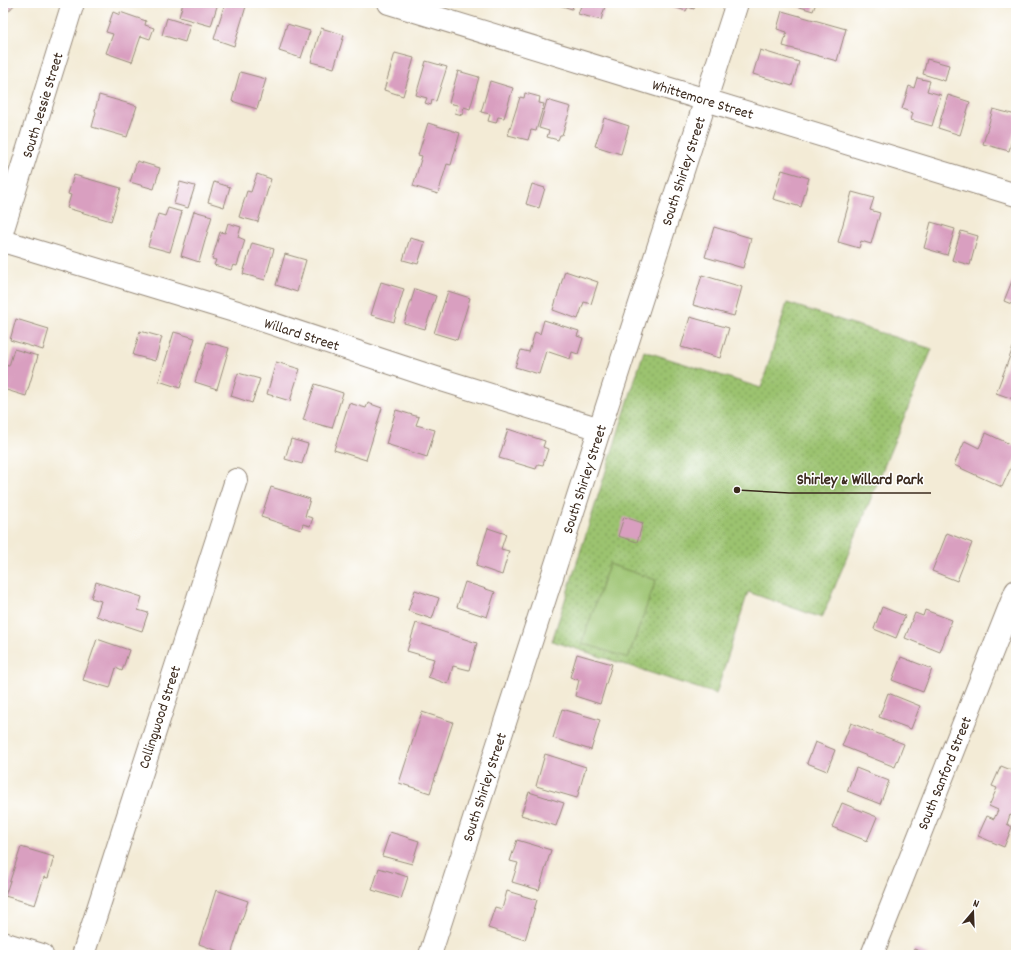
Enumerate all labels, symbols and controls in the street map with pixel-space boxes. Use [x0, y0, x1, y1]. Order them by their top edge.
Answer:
street label: South Jessie Street [17, 50, 71, 161]
street label: Whittemore Street [649, 75, 756, 127]
street label: South Shirley Street [657, 114, 713, 229]
street label: Willard Street [261, 313, 342, 359]
street label: South Shirley Street [558, 422, 614, 537]
callout: Shirley & Willard Park [789, 465, 931, 493]
text: Shirley & Willard Park [797, 469, 924, 492]
street label: Collingwood Street [134, 663, 188, 772]
street label: South Sanford Street [913, 713, 979, 834]
street label: South Shirley Street [458, 730, 514, 845]
north arrow [953, 892, 993, 932]
text: N [970, 896, 981, 913]

